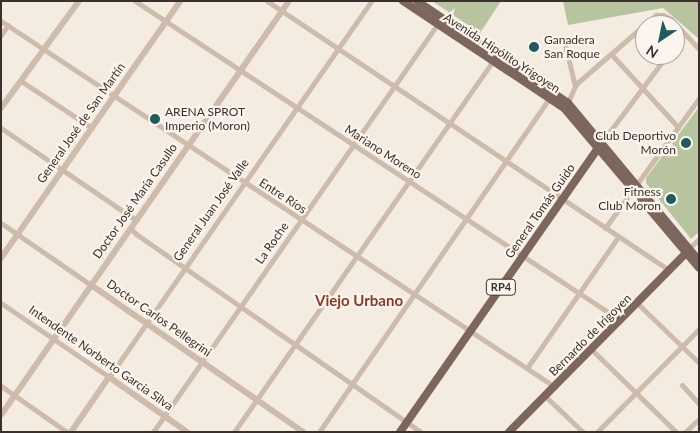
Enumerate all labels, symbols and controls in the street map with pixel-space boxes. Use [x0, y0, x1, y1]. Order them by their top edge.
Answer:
street label: Avenida Hipólito Yrigoyen [441, 10, 563, 96]
north arrow [635, 15, 685, 65]
place label: Ganadera San Roque [544, 33, 600, 61]
marker: Ganadera San Roque [528, 41, 540, 53]
text: N [643, 42, 661, 62]
street label: General José de San Martín [34, 60, 128, 186]
place label: ARENA SPROT Imperio (Moron) [165, 105, 250, 133]
marker: ARENA SPROT Imperio (Moron) [149, 113, 161, 125]
street label: Mariano Moreno [342, 122, 424, 182]
place label: Club Deportivo Morón [595, 129, 676, 157]
marker: Club Deportivo Morón [680, 137, 692, 149]
street label: Doctor José María Casullo [90, 140, 180, 262]
street label: General Juan José Valle [170, 155, 252, 265]
street label: General Tomás Guido [502, 161, 578, 261]
street label: Entre Ríos [257, 175, 309, 217]
place label: Fitness Club Moron [598, 185, 661, 213]
marker: Fitness Club Moron [665, 193, 677, 205]
street label: La Roche [252, 219, 292, 267]
street label: Doctor Carlos Pellegrini [104, 276, 214, 360]
road number: RP4 [485, 278, 517, 296]
street label: Bernardo de Irigoyen [546, 291, 634, 379]
district label: Viejo Urbano [315, 292, 403, 310]
street label: Intendente Norberto García Silva [26, 303, 176, 413]

